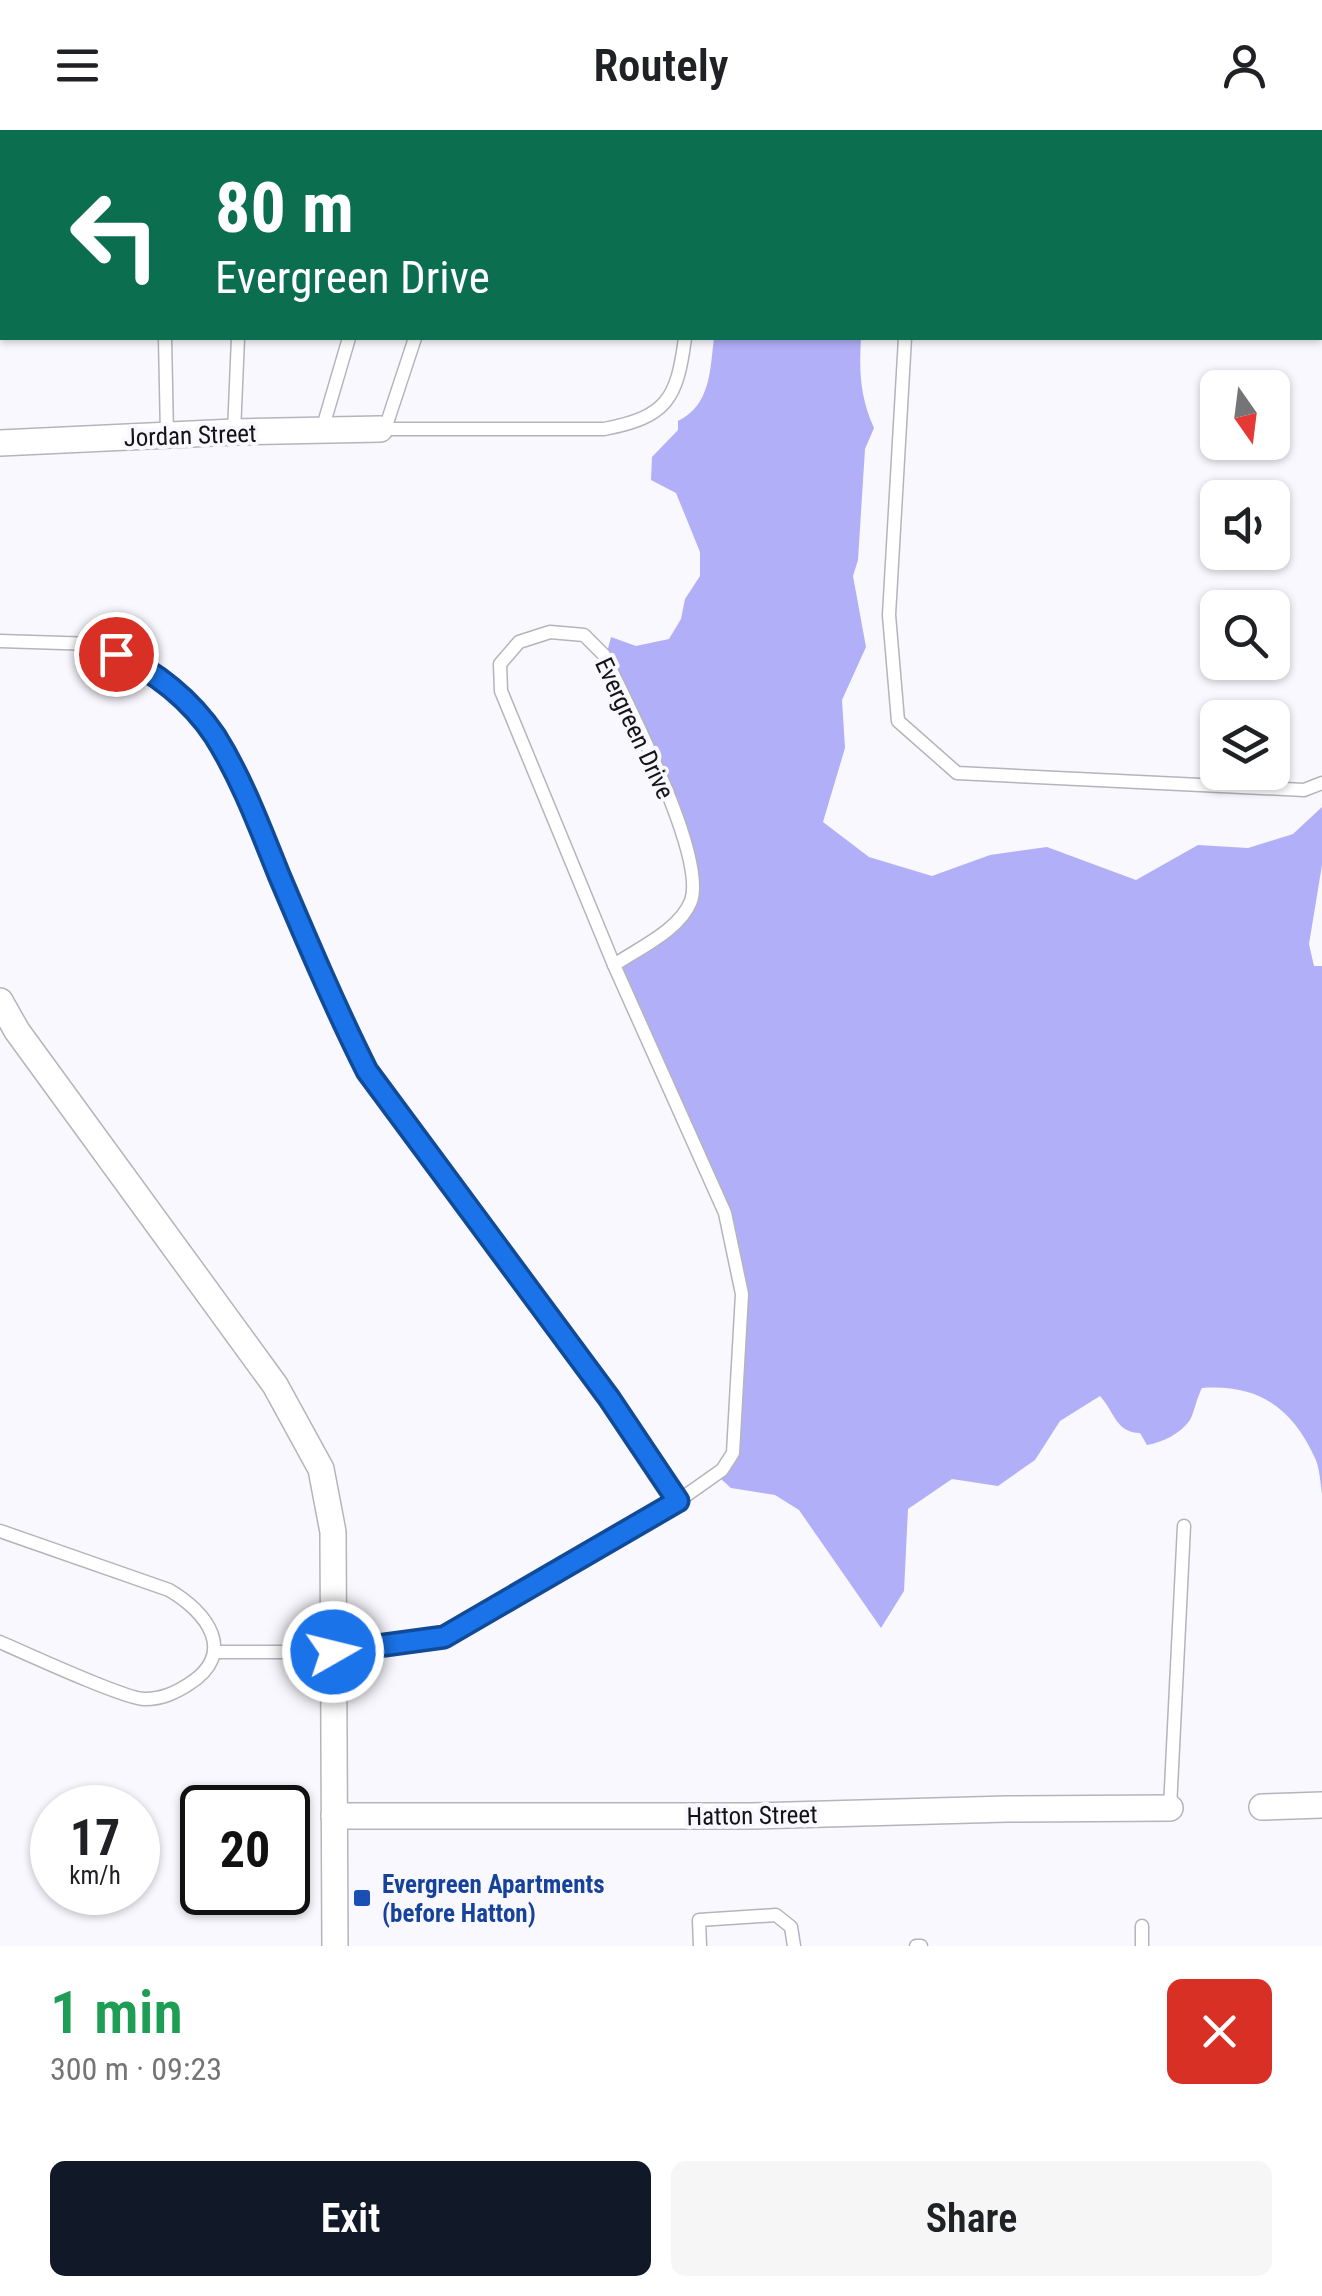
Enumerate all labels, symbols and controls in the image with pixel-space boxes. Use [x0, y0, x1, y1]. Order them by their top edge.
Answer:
icon: menu [50, 38, 105, 93]
icon: person [1217, 38, 1272, 93]
text: Routely [593, 39, 729, 92]
text: 80 m [215, 167, 354, 249]
icon: left [50, 170, 180, 300]
text: Evergreen Drive [215, 251, 490, 304]
north arrow [1200, 370, 1290, 460]
map controls [1200, 370, 1290, 790]
street label: Jordan Street [123, 419, 257, 452]
button: sound [1200, 480, 1290, 570]
button: search [1200, 590, 1290, 680]
pin [74, 612, 159, 697]
icon: arrive [89, 627, 144, 682]
street label: Evergreen Drive [589, 653, 680, 804]
button: layers [1200, 700, 1290, 790]
position arrow [281, 1600, 385, 1704]
speed limit sign: 20 [180, 1785, 310, 1915]
street label: Hatton Street [686, 1800, 818, 1831]
text: 17 [70, 1809, 120, 1867]
text: km/h [69, 1861, 121, 1890]
place label: Evergreen Apartments (before Hatton) [382, 1870, 605, 1928]
marker: Evergreen Apartments (before Hatton) [351, 1887, 373, 1909]
text: 1 min [50, 1977, 183, 2048]
button: close [1167, 1979, 1272, 2084]
text: 300 m · 09:23 [50, 2050, 222, 2088]
button: Exit [50, 2161, 651, 2276]
button: Share [671, 2161, 1272, 2276]

